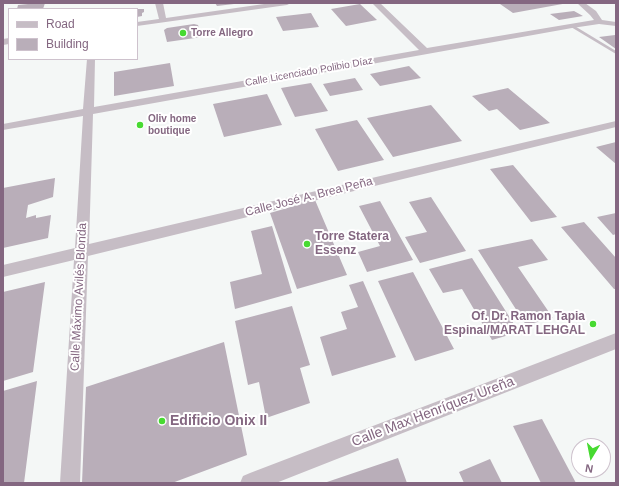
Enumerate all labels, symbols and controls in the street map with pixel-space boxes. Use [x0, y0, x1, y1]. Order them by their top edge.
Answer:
legend [8, 8, 138, 60]
text: Road [46, 17, 75, 31]
place label: Torre Allegro [191, 27, 253, 39]
marker: Torre Allegro [178, 28, 188, 38]
text: Building [46, 37, 89, 51]
street label: Calle Licenciado Polibio Díaz [244, 55, 374, 89]
place label: Oliv home boutique [148, 113, 196, 136]
marker: Oliv home boutique [135, 120, 145, 130]
street label: Calle José A. Brea Peña [244, 174, 374, 220]
street label: Calle Máximo Avilés Blonda [68, 222, 90, 372]
place label: Torre Statera Essenz [315, 230, 389, 258]
marker: Torre Statera Essenz [302, 239, 312, 249]
place label: Of. Dr. Ramon Tapia Espinal/MARAT LEHGAL [444, 310, 585, 338]
marker: Of. Dr. Ramon Tapia Espinal/MARAT LEHGAL [588, 319, 598, 329]
street label: Calle Max Henríquez Ureña [349, 373, 517, 451]
place label: Edificio Onix II [170, 413, 267, 429]
marker: Edificio Onix II [157, 416, 167, 426]
north arrow [571, 438, 611, 478]
text: N [584, 462, 594, 475]

